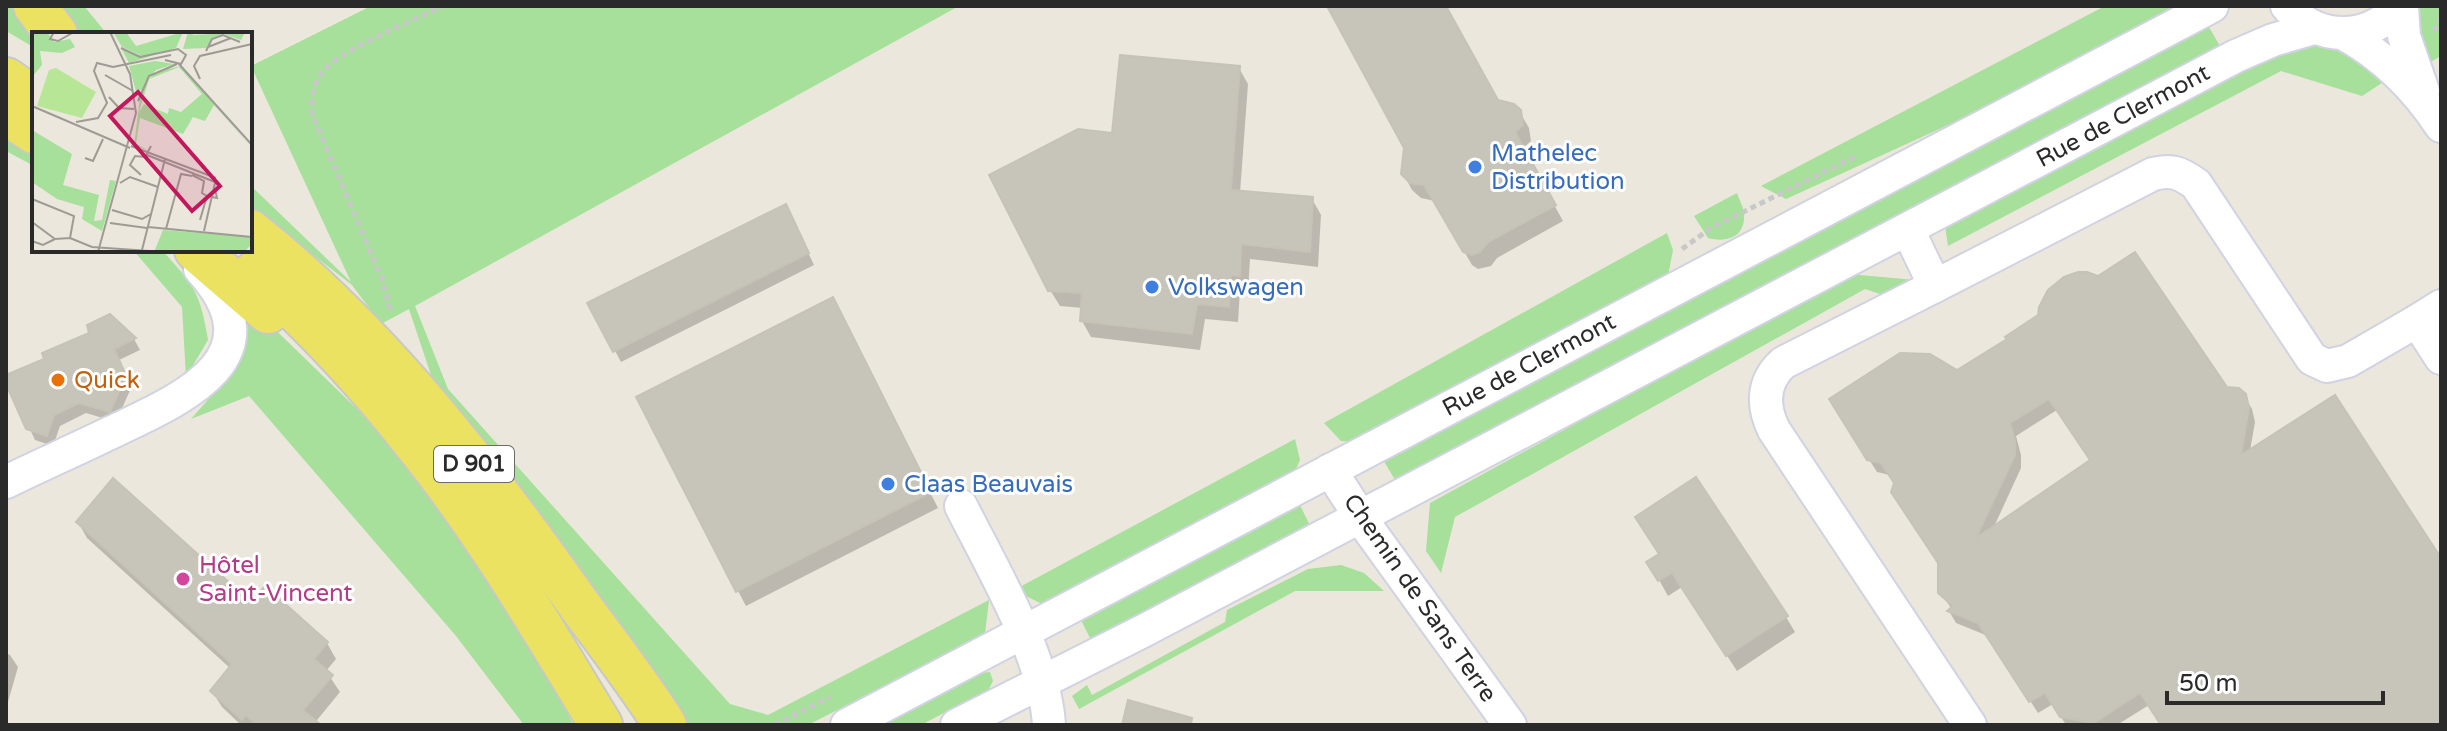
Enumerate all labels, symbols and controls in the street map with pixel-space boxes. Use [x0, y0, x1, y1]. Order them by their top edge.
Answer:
inset map [32, 32, 252, 252]
street label: Rue de Clermont [2031, 58, 2215, 174]
place label: Mathelec Distribution [1491, 139, 1625, 196]
marker: Mathelec Distribution [1466, 158, 1484, 176]
place label: Volkswagen [1168, 273, 1304, 302]
marker: Volkswagen [1143, 278, 1161, 296]
street label: Rue de Clermont [1437, 307, 1621, 423]
place label: Quick [74, 366, 140, 395]
marker: Quick [49, 371, 67, 389]
road number: D 901 [434, 446, 514, 482]
place label: Claas Beauvais [904, 470, 1073, 499]
marker: Claas Beauvais [879, 475, 897, 493]
street label: Chemin de Sans Terre [1337, 488, 1503, 708]
place label: Hôtel Saint-Vincent [199, 551, 353, 608]
marker: Hôtel Saint-Vincent [174, 570, 192, 588]
scale bar [2167, 655, 2383, 705]
text: 50 m [2179, 669, 2237, 698]

